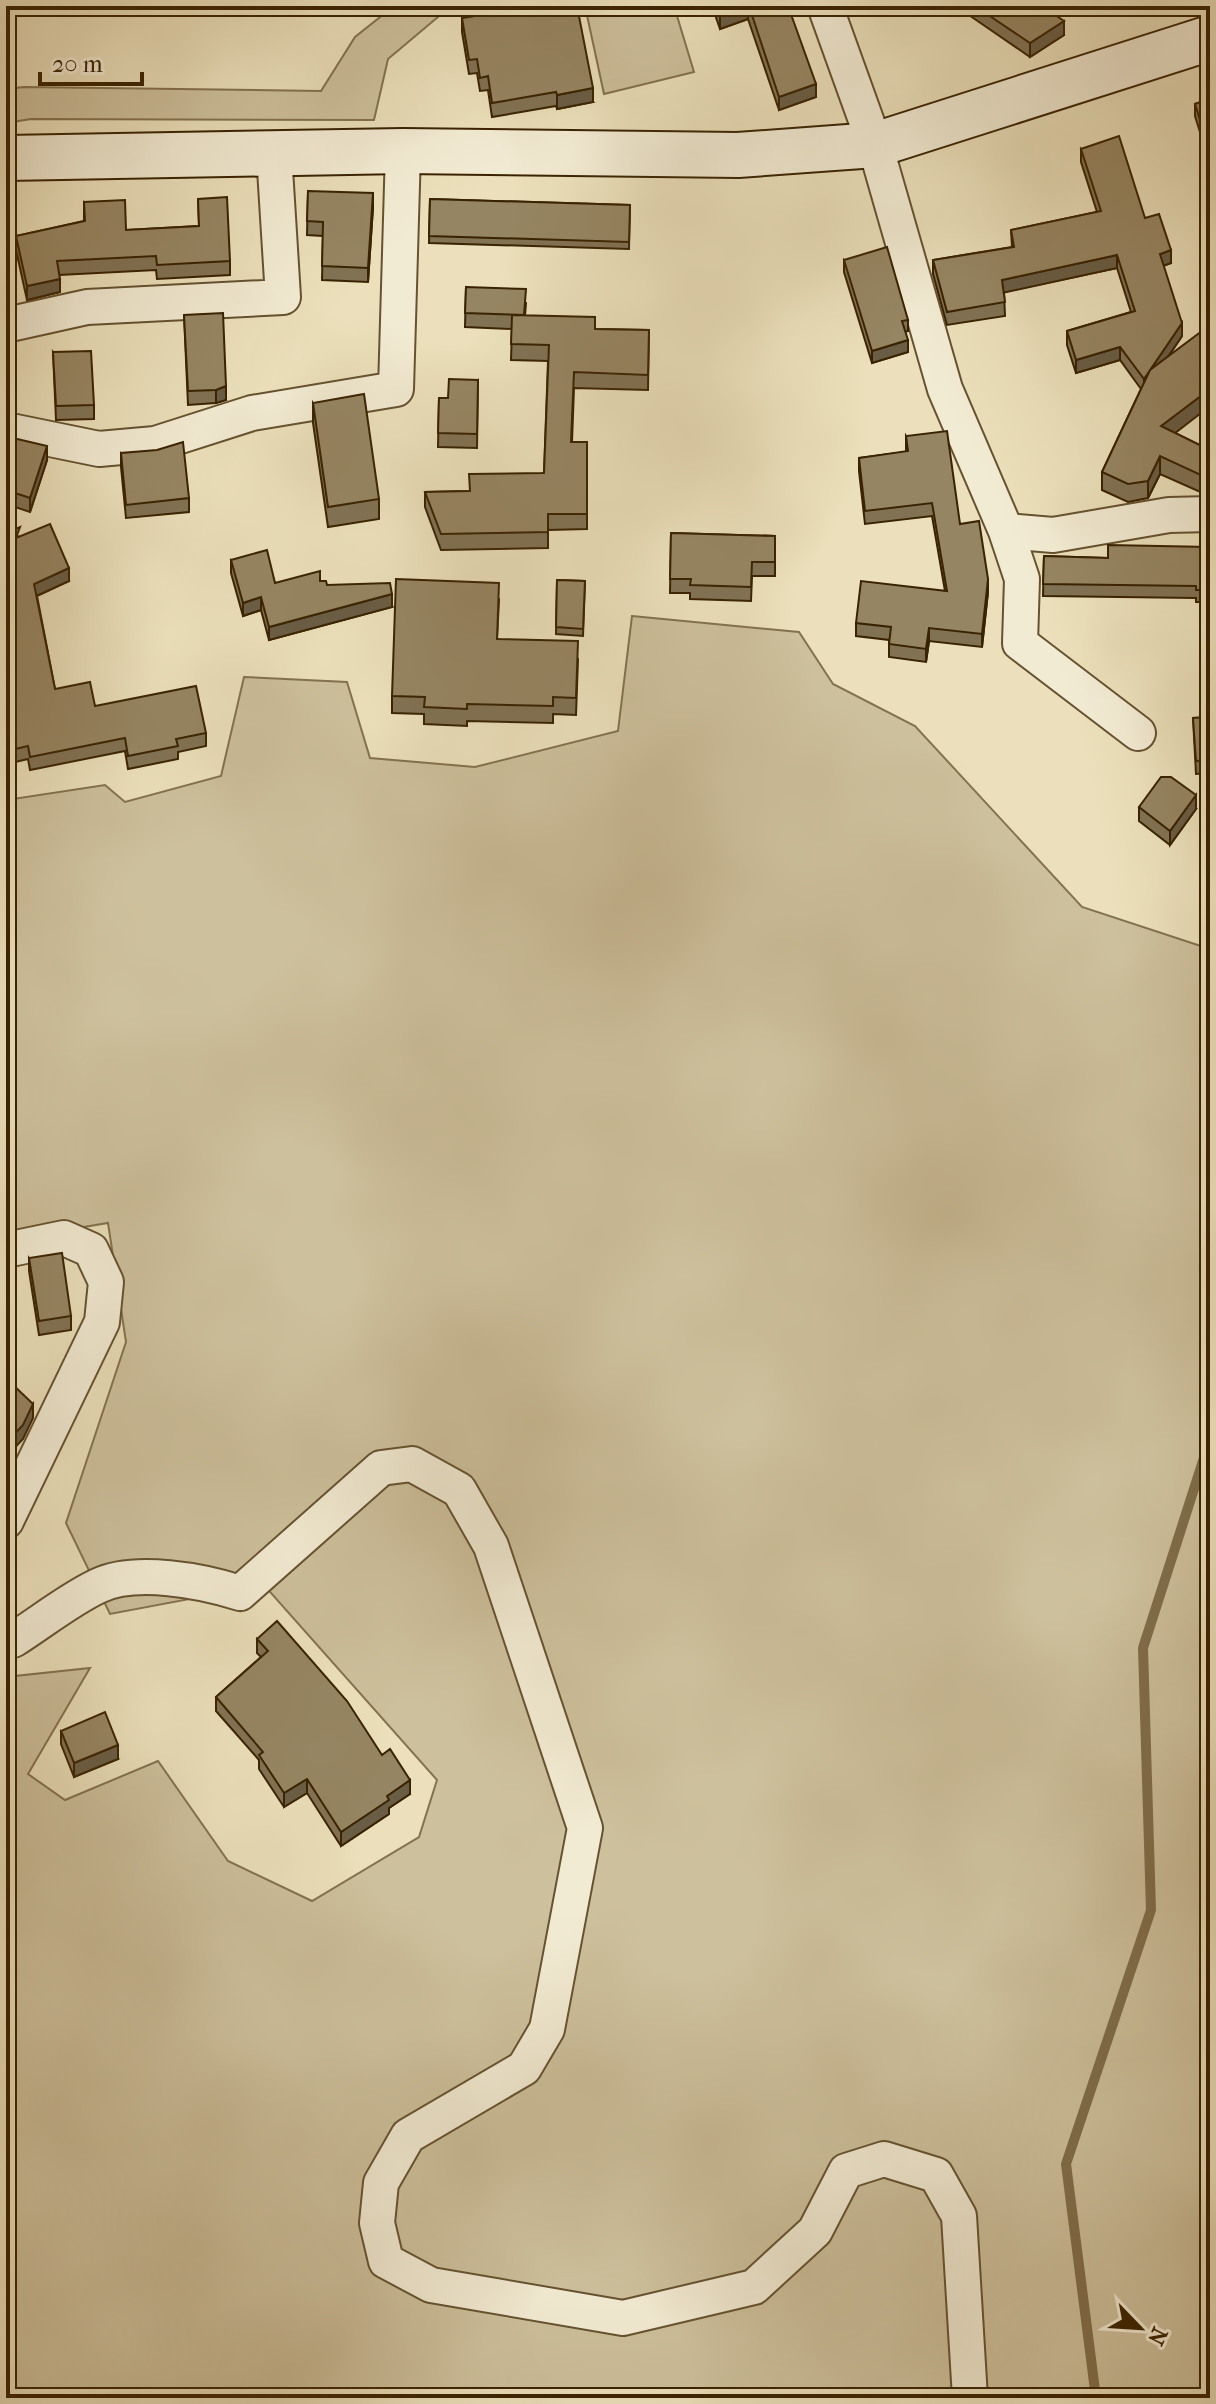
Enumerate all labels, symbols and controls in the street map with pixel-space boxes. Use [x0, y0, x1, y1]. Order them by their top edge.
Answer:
scale bar [40, 36, 142, 86]
text: 20 m [52, 50, 103, 78]
north arrow [1100, 2288, 1180, 2368]
text: N [1142, 2323, 1173, 2349]

